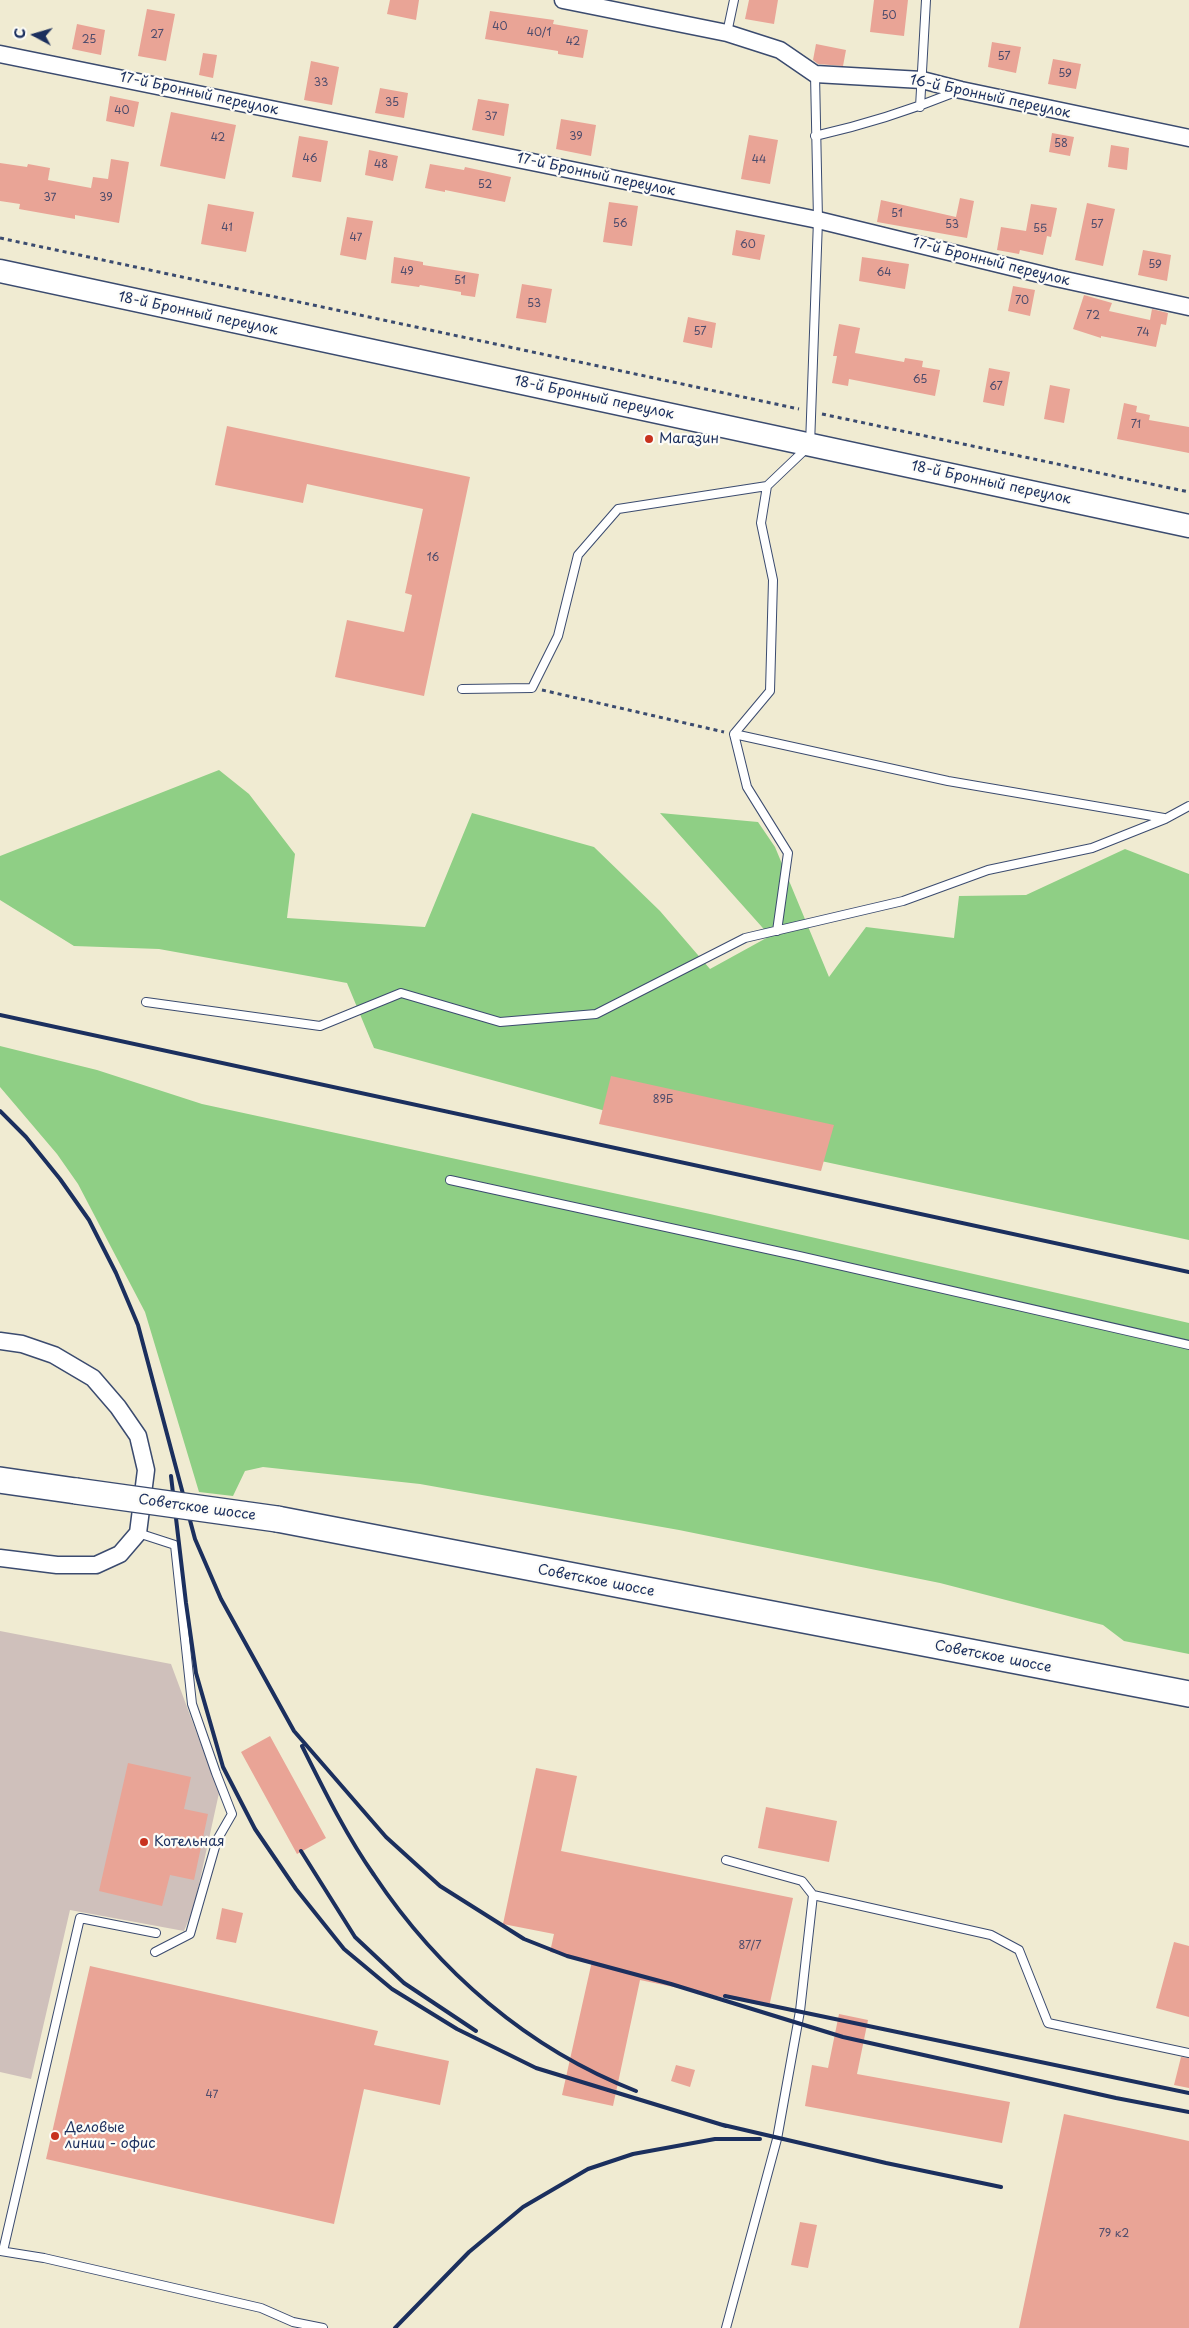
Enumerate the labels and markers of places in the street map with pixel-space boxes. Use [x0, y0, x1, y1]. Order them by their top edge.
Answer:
place label: Магазин [659, 431, 719, 447]
marker: Магазин [643, 433, 655, 445]
place label: Котельная [154, 1834, 224, 1850]
marker: Котельная [138, 1836, 150, 1848]
place label: Деловые линии - офис [65, 2120, 156, 2152]
marker: Деловые линии - офис [49, 2130, 61, 2142]

